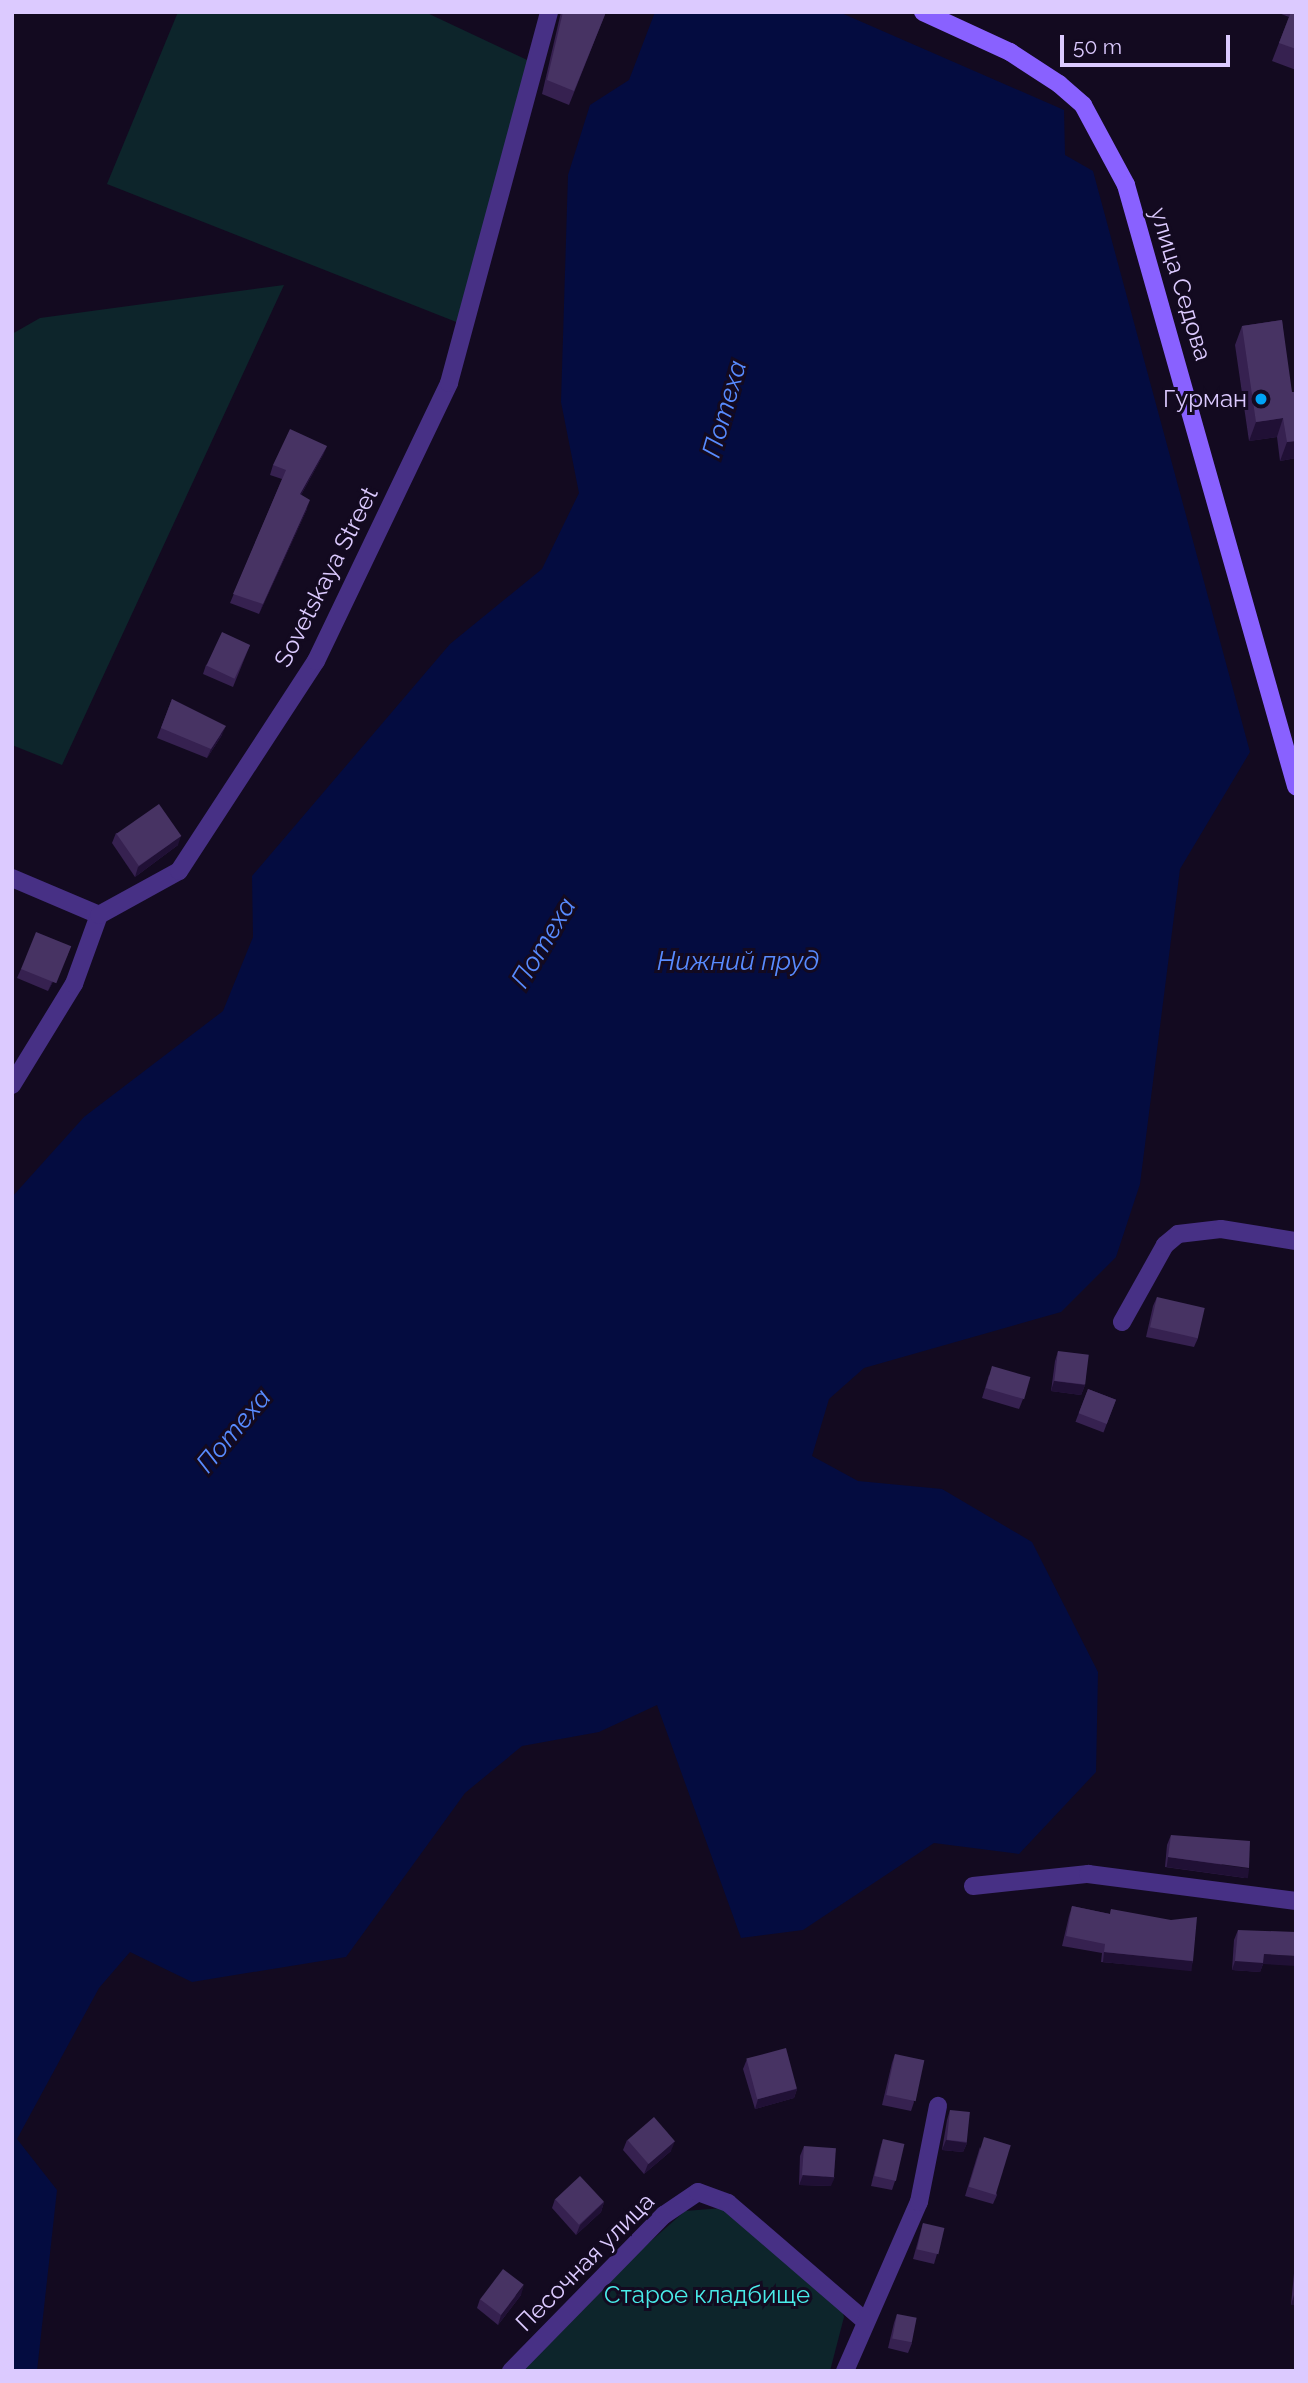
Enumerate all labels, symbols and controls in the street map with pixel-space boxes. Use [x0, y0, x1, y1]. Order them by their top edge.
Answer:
scale bar [1063, 21, 1233, 65]
text: 50 m [1073, 34, 1122, 59]
street label: улица Седова [1144, 204, 1218, 364]
water label: Потеха [696, 357, 754, 461]
place label: Гурман [1163, 385, 1247, 413]
marker: Гурман [1253, 391, 1269, 407]
street label: Sovetskaya Street [268, 482, 384, 672]
water label: Потеха [505, 892, 583, 994]
water label: Нижний пруд [657, 946, 819, 978]
water label: Потеха [190, 1383, 278, 1479]
street label: Песочная улица [510, 2187, 660, 2337]
park label: Старое кладбище [604, 2281, 810, 2309]

